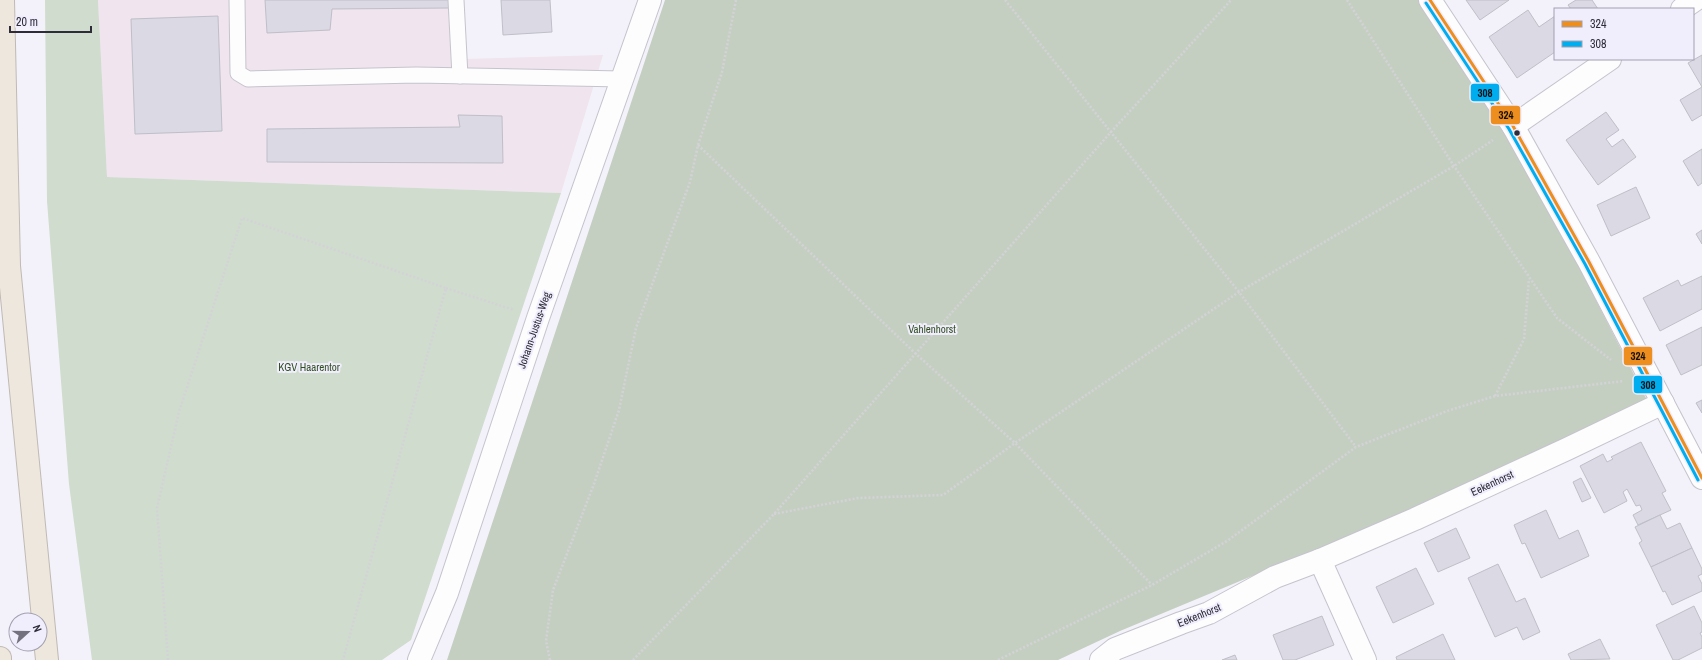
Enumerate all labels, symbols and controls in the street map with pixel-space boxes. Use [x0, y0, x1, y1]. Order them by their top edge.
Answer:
scale bar [10, 8, 91, 34]
legend [1554, 8, 1694, 60]
text: 20 m [16, 14, 38, 30]
text: 324 [1590, 16, 1607, 32]
text: 308 [1590, 36, 1606, 52]
line badge: 308 [1470, 83, 1500, 102]
text: 308 [1477, 86, 1493, 100]
line badge: 324 [1490, 105, 1521, 125]
text: 324 [1498, 108, 1514, 122]
unlabelled marker [1512, 128, 1522, 138]
street label: Johann-Justus-Weg [514, 290, 554, 370]
park label: Vahlenhorst [908, 322, 956, 336]
line badge: 324 [1623, 346, 1653, 366]
text: 324 [1630, 349, 1646, 363]
park label: KGV Haarentor [278, 360, 340, 374]
line badge: 308 [1633, 375, 1663, 394]
text: 308 [1640, 378, 1656, 392]
street label: Eekenhorst [1468, 467, 1516, 499]
street label: Eekenhorst [1175, 600, 1223, 630]
north arrow [8, 612, 48, 652]
text: N [30, 623, 45, 634]

